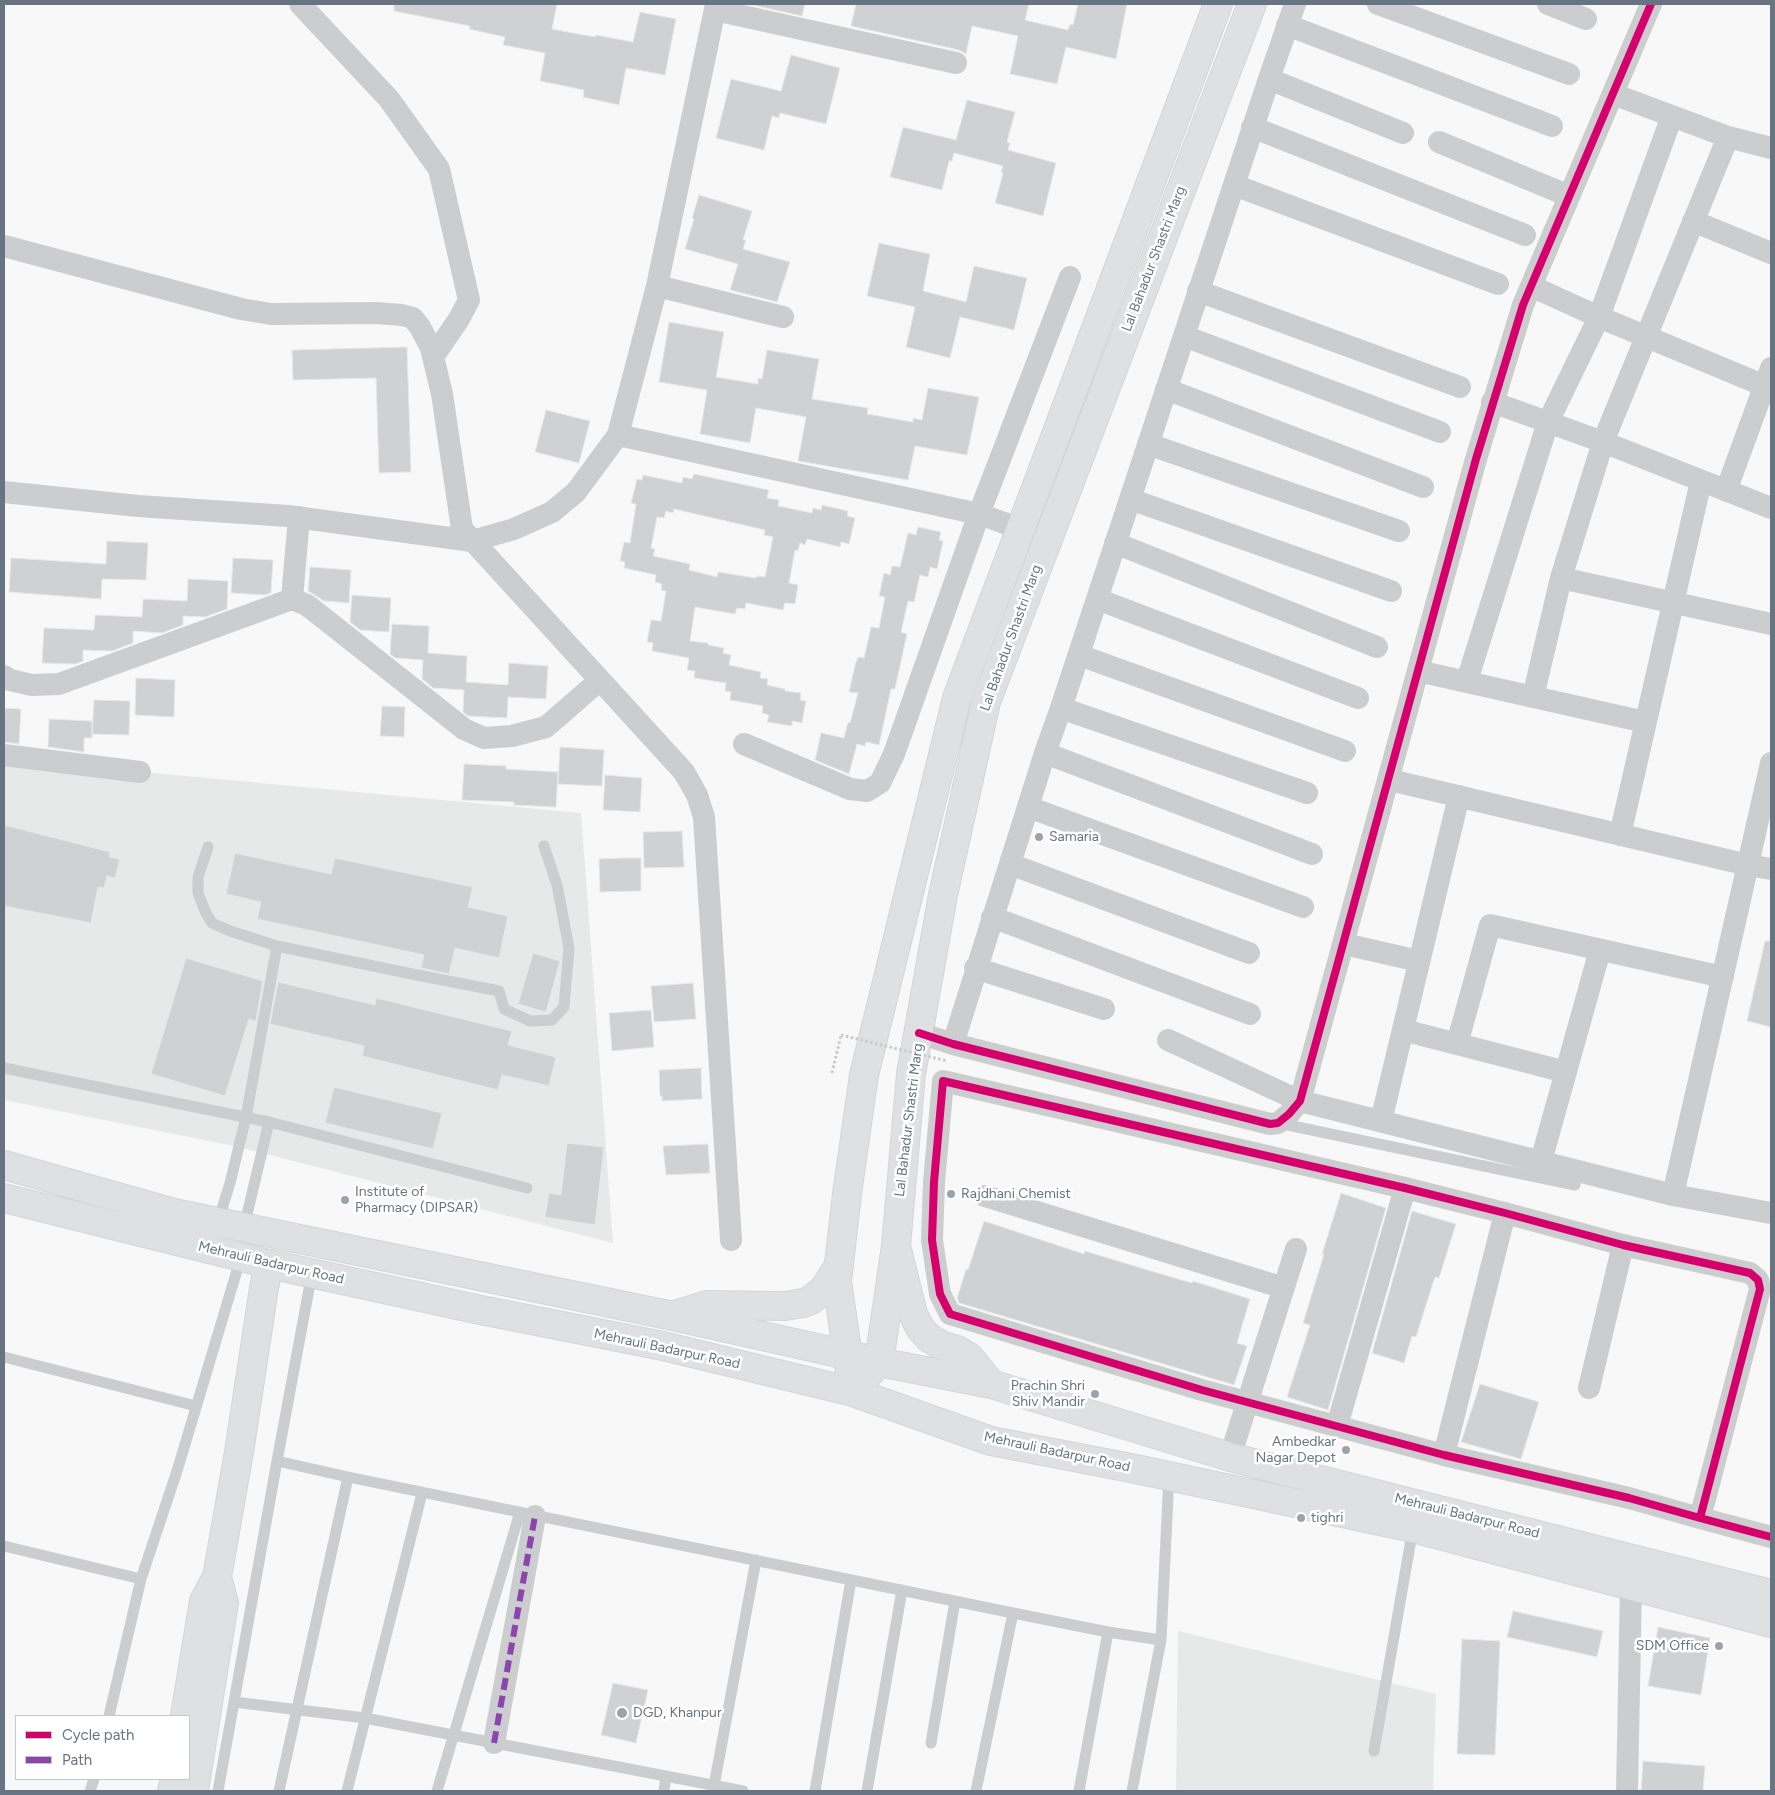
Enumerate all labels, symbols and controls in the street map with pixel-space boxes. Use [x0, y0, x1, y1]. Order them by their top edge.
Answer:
street label: Lal Bahadur Shastri Marg [1118, 184, 1190, 334]
street label: Lal Bahadur Shastri Marg [977, 563, 1045, 713]
place label: Samaria [1049, 829, 1099, 845]
marker: Samaria [1033, 831, 1045, 843]
street label: Lal Bahadur Shastri Marg [891, 1042, 927, 1198]
place label: Institute of Pharmacy (DIPSAR) [355, 1184, 478, 1216]
place label: Rajdhani Chemist [961, 1186, 1071, 1202]
marker: Rajdhani Chemist [945, 1188, 957, 1200]
marker: Institute of Pharmacy (DIPSAR) [339, 1194, 351, 1206]
street label: Mehrauli Badarpur Road [196, 1238, 346, 1288]
street label: Mehrauli Badarpur Road [592, 1325, 742, 1373]
place label: Prachin Shri Shiv Mandir [1011, 1378, 1085, 1410]
marker: Prachin Shri Shiv Mandir [1089, 1388, 1101, 1400]
street label: Mehrauli Badarpur Road [982, 1428, 1132, 1476]
place label: Ambedkar Nagar Depot [1256, 1434, 1336, 1466]
marker: Ambedkar Nagar Depot [1340, 1444, 1352, 1456]
street label: Mehrauli Badarpur Road [1393, 1490, 1541, 1542]
place label: tighri [1311, 1510, 1344, 1526]
marker: tighri [1295, 1512, 1307, 1524]
place label: SDM Office [1636, 1638, 1709, 1654]
marker: SDM Office [1713, 1640, 1725, 1652]
place label: DGD, Khanpur [633, 1705, 722, 1721]
marker: DGD, Khanpur [615, 1706, 629, 1720]
legend [15, 1715, 190, 1780]
text: Cycle path [62, 1726, 134, 1744]
text: Path [62, 1751, 92, 1769]

